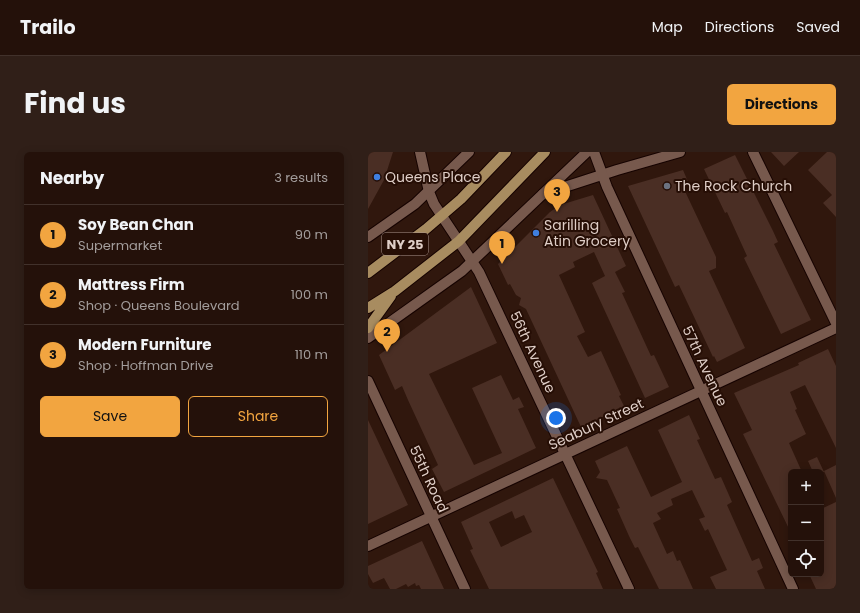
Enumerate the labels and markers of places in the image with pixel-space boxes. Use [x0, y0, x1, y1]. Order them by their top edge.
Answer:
place label: Queens Place [385, 167, 481, 187]
marker: Queens Place [372, 172, 382, 182]
place label: The Rock Church [675, 176, 792, 196]
pin: 3 [544, 179, 570, 212]
marker: The Rock Church [662, 181, 672, 191]
place label: Sarilling Atin Grocery [544, 215, 630, 251]
marker: Sarilling Atin Grocery [531, 228, 541, 238]
pin: 1 [489, 231, 515, 264]
pin: 2 [374, 319, 400, 352]

